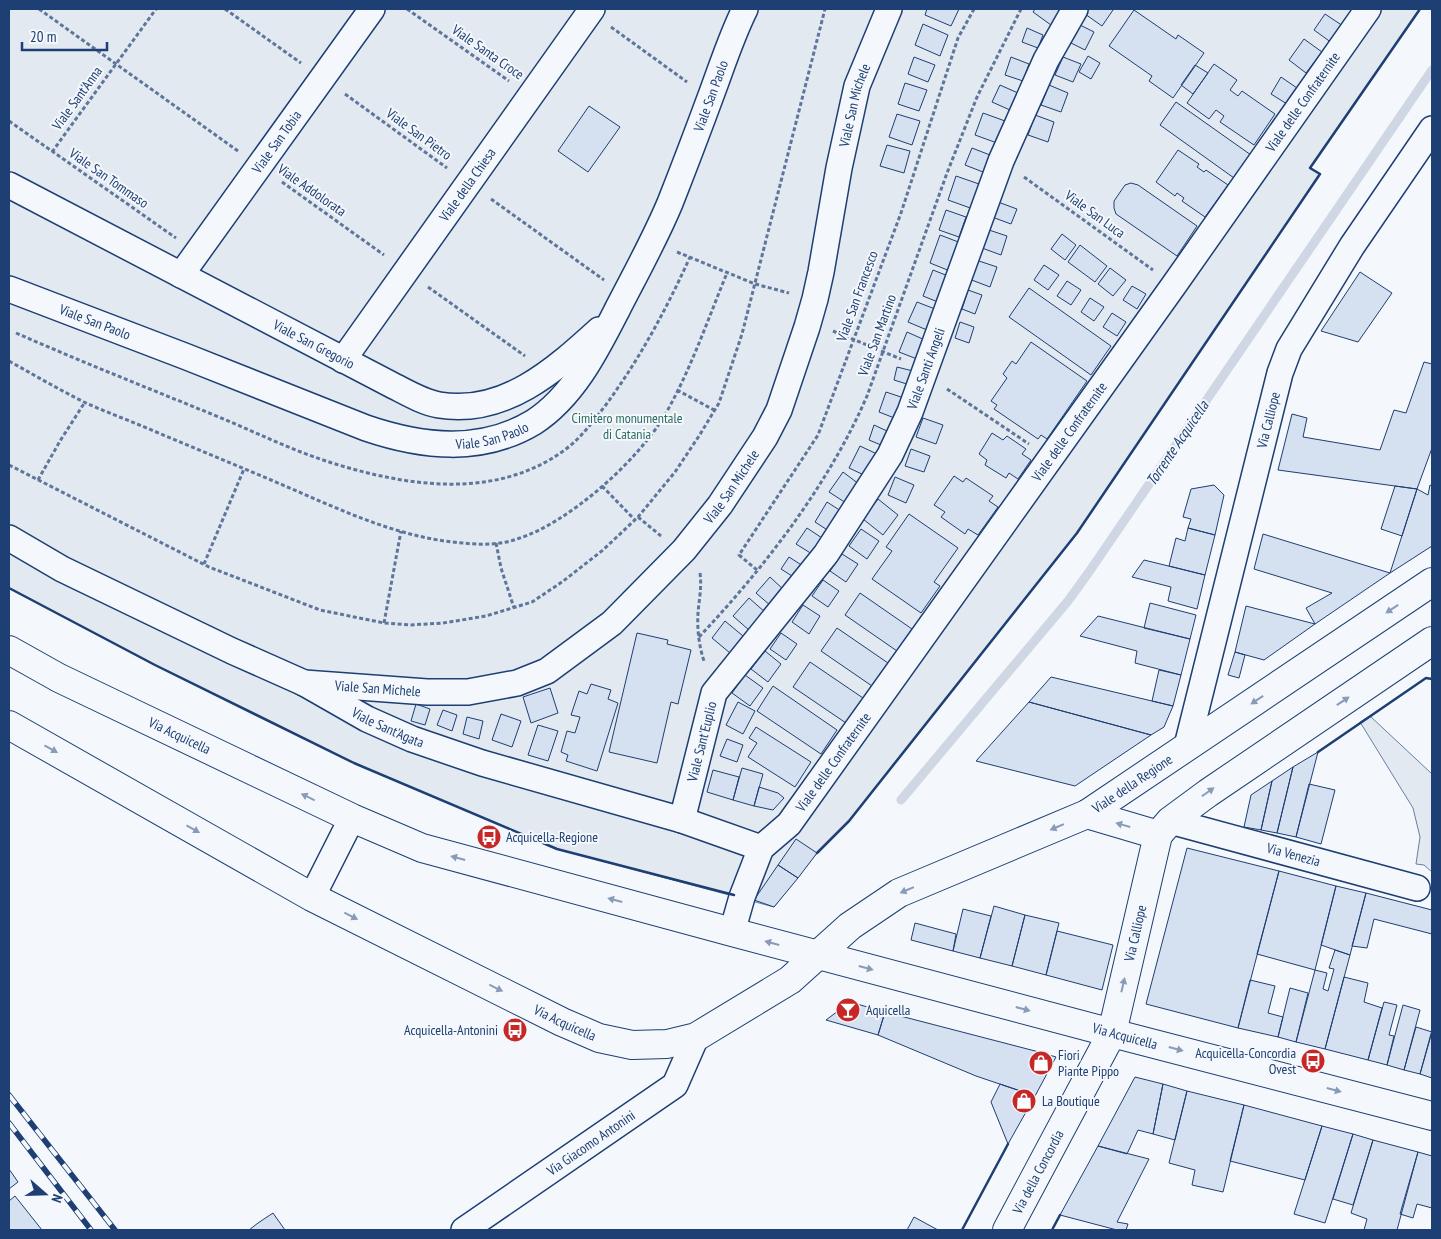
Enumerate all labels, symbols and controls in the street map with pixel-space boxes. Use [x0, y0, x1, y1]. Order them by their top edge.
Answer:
scale bar [22, 20, 108, 52]
street label: Viale Santa Croce [448, 20, 528, 84]
text: 20 m [30, 27, 56, 46]
street label: Viale delle Confraternite [1261, 48, 1344, 156]
street label: Viale San Paolo [689, 58, 732, 135]
street label: Viale San Michele [835, 60, 874, 150]
street label: Viale Sant'Anna [47, 63, 106, 134]
street label: Viale San Pietro [382, 104, 455, 164]
street label: Viale San Tobia [247, 107, 305, 178]
street label: Viale San Tommaso [65, 143, 152, 212]
street label: Viale della Chiesa [435, 144, 500, 226]
street label: Viale Addolorata [273, 159, 350, 220]
street label: Viale San Luca [1061, 186, 1129, 242]
street label: Viale San Francesco [832, 248, 882, 345]
street label: Viale San Martino [854, 292, 900, 379]
street label: Viale San Paolo [56, 300, 133, 344]
street label: Viale San Gregorio [269, 315, 358, 373]
street label: Viale Santi Angeli [902, 325, 949, 413]
street label: Viale delle Confraternite [1027, 378, 1111, 486]
street label: Via Calliope [1252, 390, 1284, 451]
water label: Torrente Acquicella [1142, 396, 1213, 489]
park label: Cimitero monumentale di Catania [572, 409, 683, 443]
street label: Viale San Paolo [454, 418, 532, 453]
street label: Viale San Michele [699, 446, 763, 528]
one-way arrow [1385, 604, 1398, 614]
street label: Viale San Michele [333, 676, 421, 701]
one-way arrow [1250, 695, 1264, 704]
one-way arrow [1336, 697, 1350, 706]
street label: Viale Sant'Euplio [683, 700, 721, 784]
street label: Viale Sant'Agata [348, 703, 426, 751]
street label: Viale delle Confraternite [791, 709, 875, 816]
street label: Via Acquicella [145, 713, 214, 758]
one-way arrow [45, 745, 58, 754]
street label: Viale della Regione [1088, 750, 1176, 818]
one-way arrow [1201, 787, 1214, 798]
one-way arrow [301, 793, 315, 801]
one-way arrow [1115, 820, 1130, 828]
bus stop icon: Acquicella-Regione [476, 824, 502, 850]
one-way arrow [1049, 824, 1064, 832]
one-way arrow [185, 825, 200, 833]
place label: Acquicella-Regione [506, 828, 598, 846]
street label: Via Venezia [1264, 838, 1322, 870]
one-way arrow [451, 853, 466, 861]
one-way arrow [899, 886, 914, 894]
one-way arrow [607, 896, 623, 904]
street label: Via Calliope [1120, 903, 1150, 964]
one-way arrow [343, 912, 358, 920]
one-way arrow [764, 939, 779, 947]
one-way arrow [858, 964, 874, 972]
one-way arrow [1119, 977, 1127, 992]
one-way arrow [489, 984, 503, 992]
bar icon: Aquicella [835, 997, 861, 1023]
street label: Via Acquicella [530, 1000, 599, 1045]
place label: Aquicella [866, 1001, 910, 1019]
one-way arrow [1016, 1005, 1031, 1013]
bus stop icon: Acquicella-Antonini [502, 1017, 528, 1043]
street label: Via Acquicella [1089, 1018, 1160, 1053]
place label: Acquicella-Antonini [404, 1021, 498, 1039]
place label: Acquicella-Concordia Ovest [1195, 1044, 1296, 1078]
place label: Fiori Piante Pippo [1058, 1046, 1119, 1080]
one-way arrow [1169, 1046, 1184, 1054]
bus stop icon: Acquicella-Concordia Ovest [1300, 1048, 1326, 1074]
shop icon: Fiori Piante Pippo [1028, 1050, 1054, 1076]
one-way arrow [1326, 1086, 1341, 1094]
shop icon: La Boutique [1011, 1088, 1037, 1114]
place label: La Boutique [1042, 1092, 1100, 1110]
street label: Via Giacomo Antonini [542, 1106, 639, 1180]
street label: Via della Concordia [1008, 1127, 1068, 1218]
north arrow [20, 1169, 70, 1219]
text: N [47, 1192, 67, 1205]

